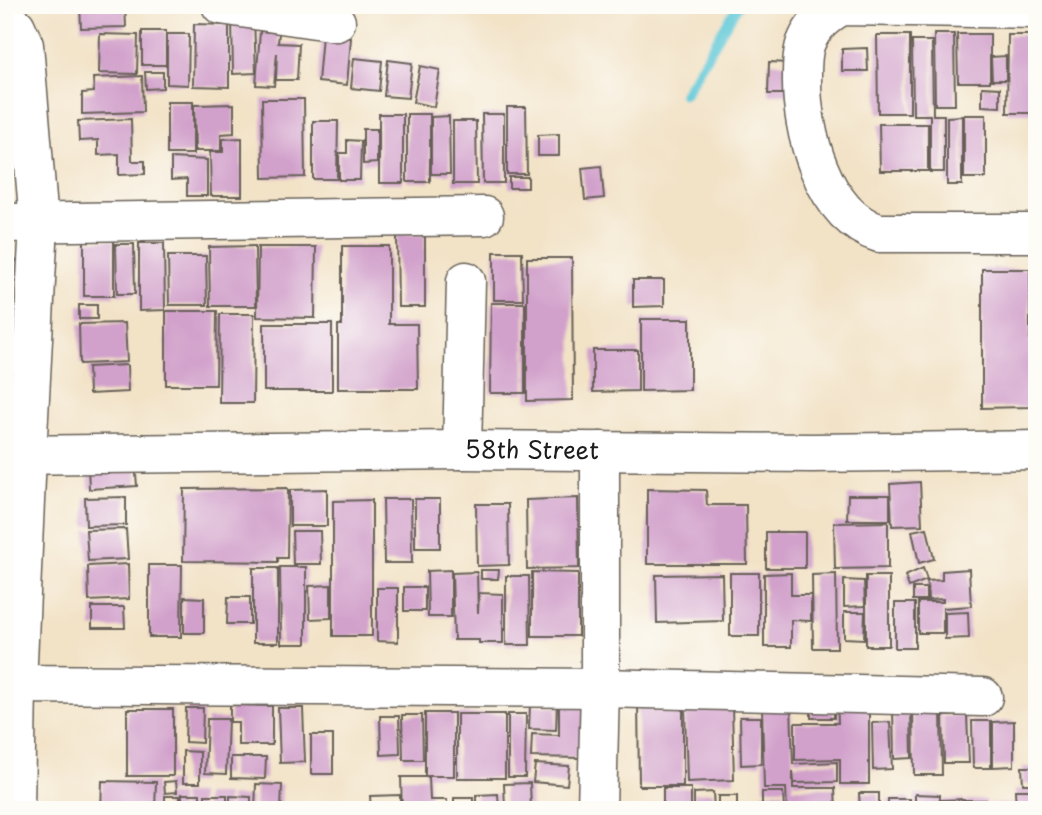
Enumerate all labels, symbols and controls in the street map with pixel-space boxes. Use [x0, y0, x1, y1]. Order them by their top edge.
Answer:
street label: 58th Street [465, 430, 599, 467]

